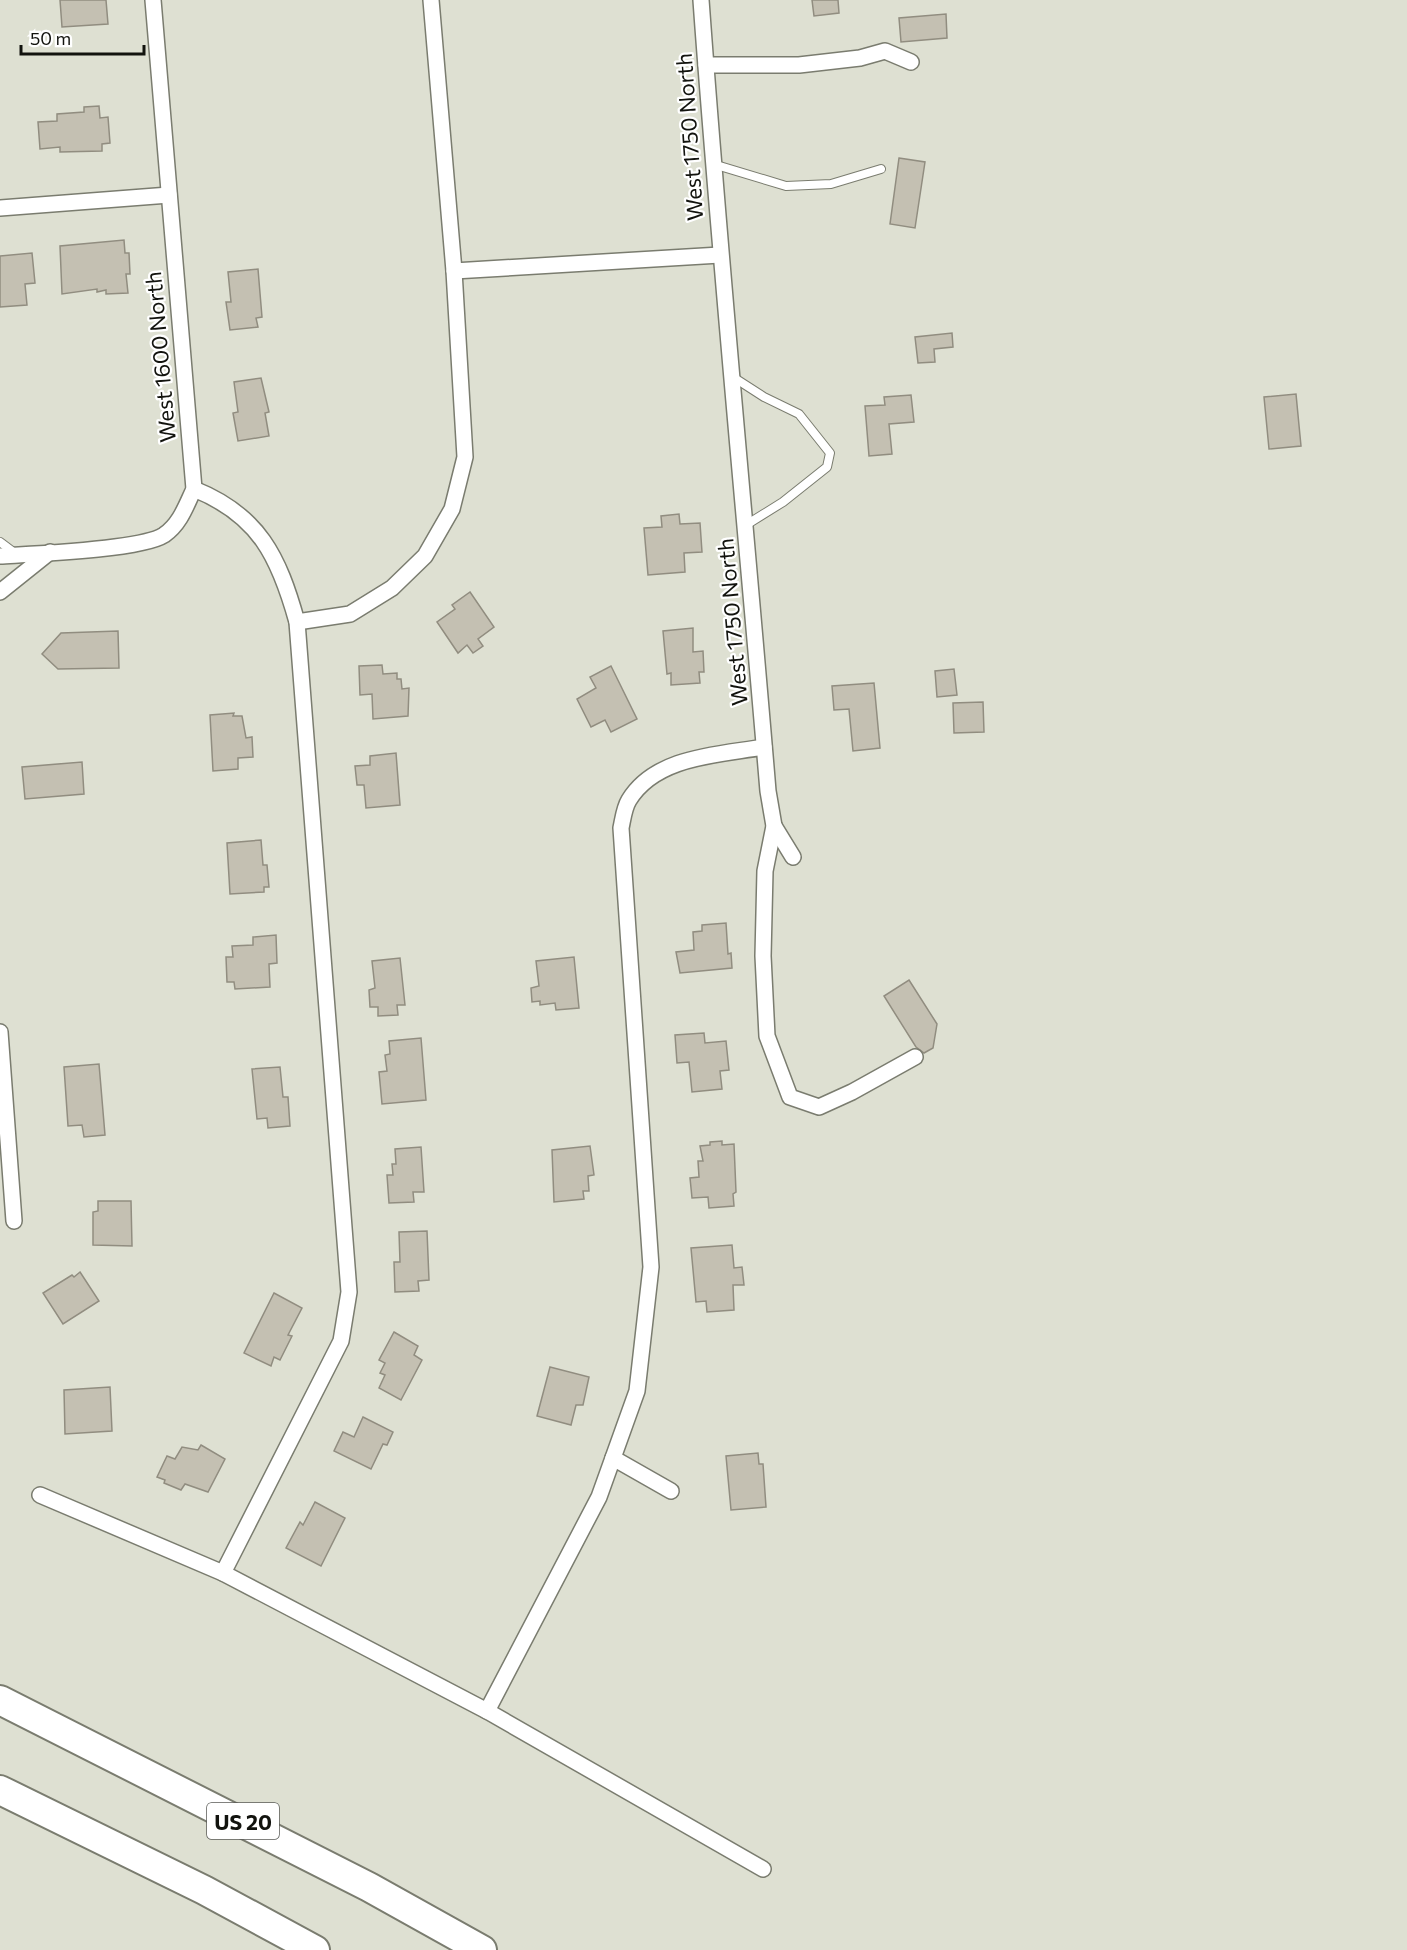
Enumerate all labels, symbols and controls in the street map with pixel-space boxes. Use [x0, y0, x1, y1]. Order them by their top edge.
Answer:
scale bar [21, 18, 144, 56]
text: 50 m [30, 27, 71, 49]
street label: West 1750 North [670, 52, 708, 222]
street label: West 1600 North [139, 270, 181, 444]
street label: West 1750 North [711, 537, 753, 707]
road number: US 20 [207, 1803, 279, 1839]

